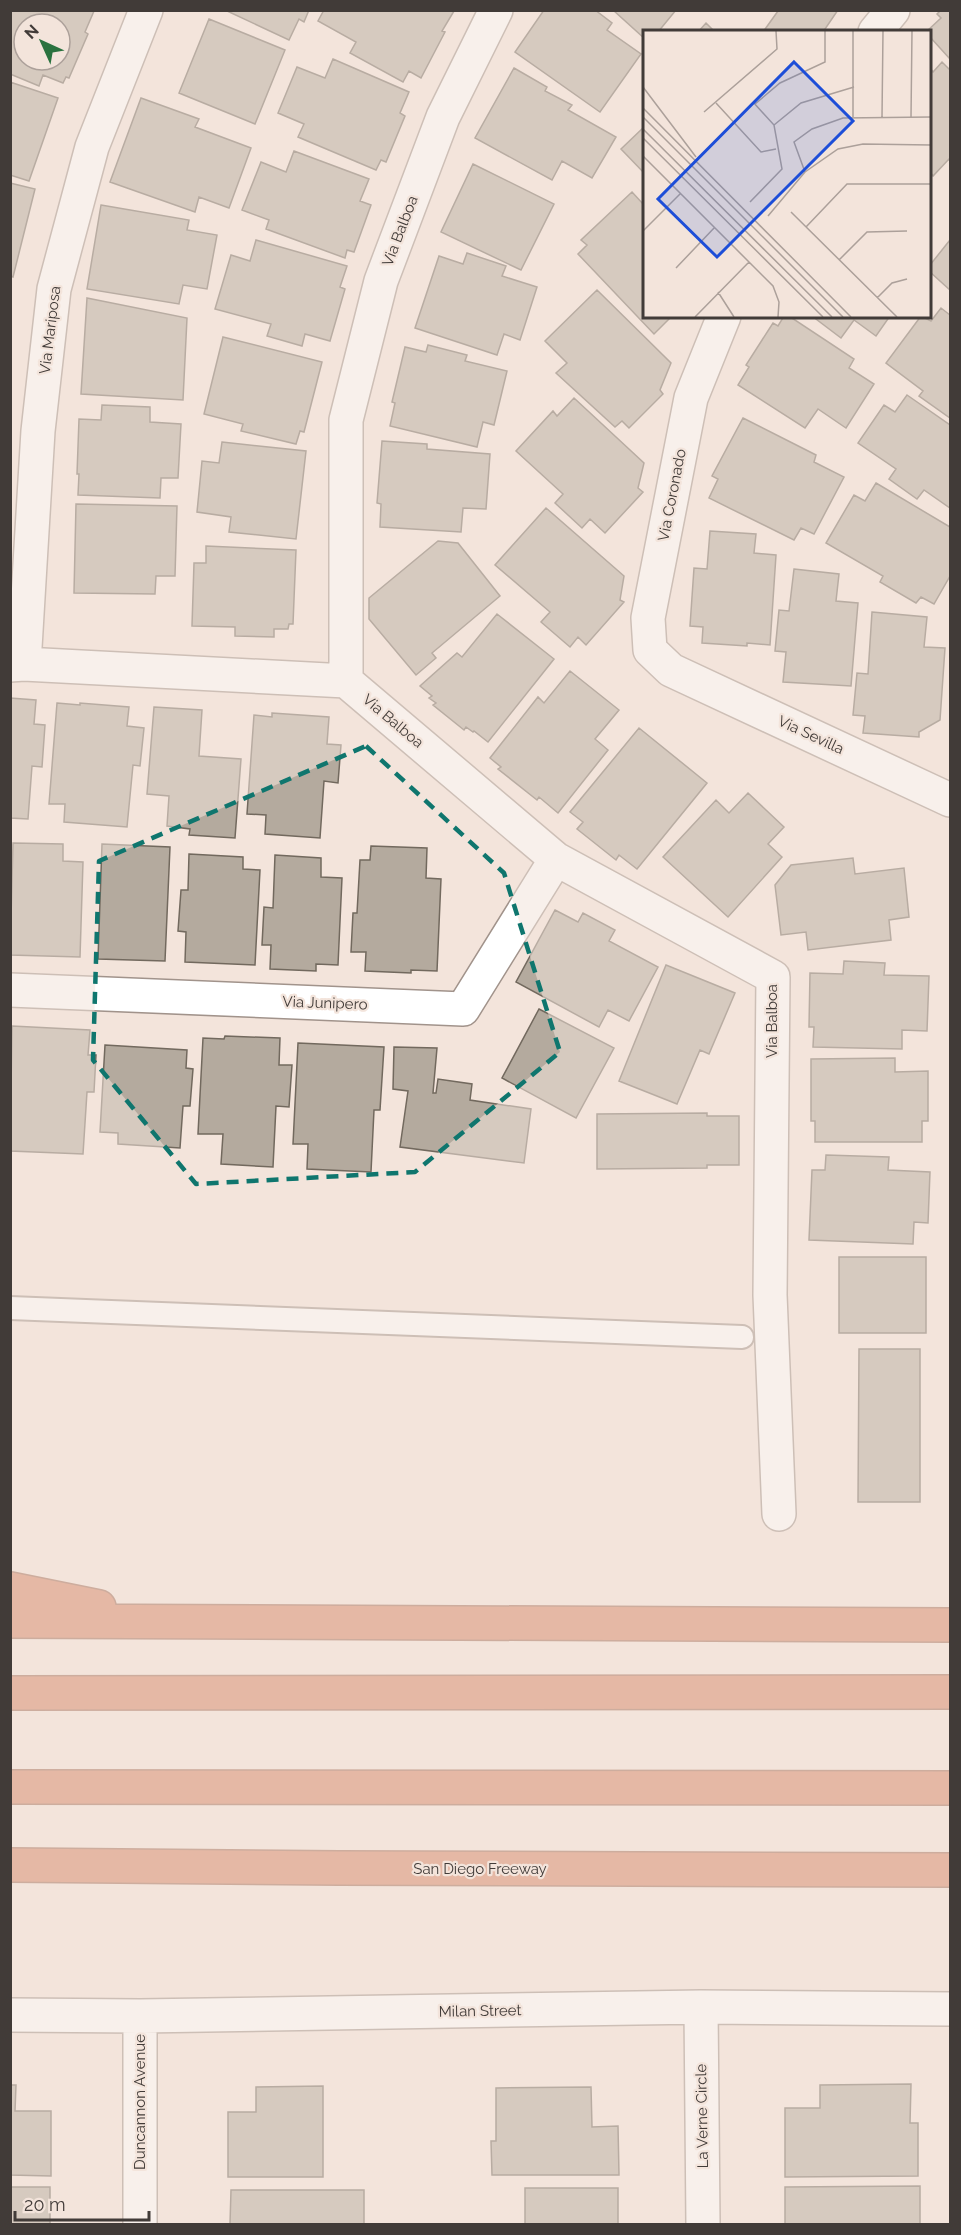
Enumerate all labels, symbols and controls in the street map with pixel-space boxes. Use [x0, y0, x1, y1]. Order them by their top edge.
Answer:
north arrow [12, 12, 72, 72]
text: N [21, 21, 43, 43]
inset map [643, 30, 931, 318]
street label: Via Balboa [378, 193, 422, 269]
street label: Via Mariposa [36, 285, 64, 375]
street label: Via Coronado [654, 447, 690, 543]
street label: Via Balboa [359, 690, 427, 752]
street label: Via Sevilla [775, 712, 847, 758]
street label: Via Balboa [763, 984, 781, 1058]
street label: Via Junipero [282, 993, 368, 1013]
street label: San Diego Freeway [413, 1860, 547, 1878]
street label: Milan Street [438, 2001, 522, 2021]
street label: Duncannon Avenue [131, 2034, 149, 2170]
street label: La Verne Circle [692, 2063, 712, 2168]
scale bar [15, 2184, 148, 2222]
text: 20 m [24, 2194, 66, 2215]

